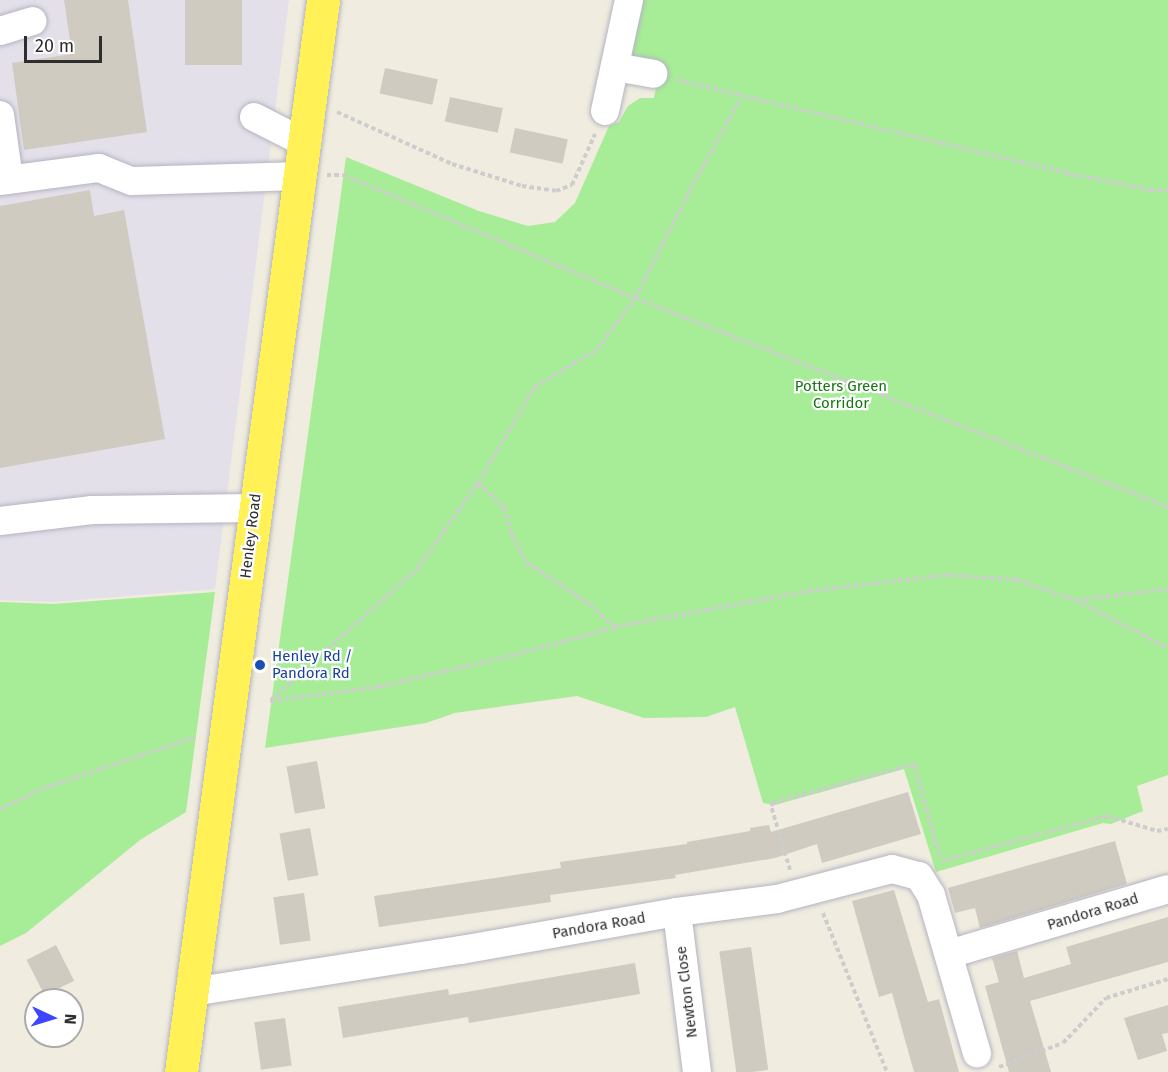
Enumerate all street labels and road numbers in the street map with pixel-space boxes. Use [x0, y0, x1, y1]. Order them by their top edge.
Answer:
street label: Henley Road [237, 492, 265, 580]
street label: Pandora Road [1045, 890, 1141, 934]
street label: Pandora Road [551, 909, 647, 943]
street label: Newton Close [672, 945, 702, 1039]

